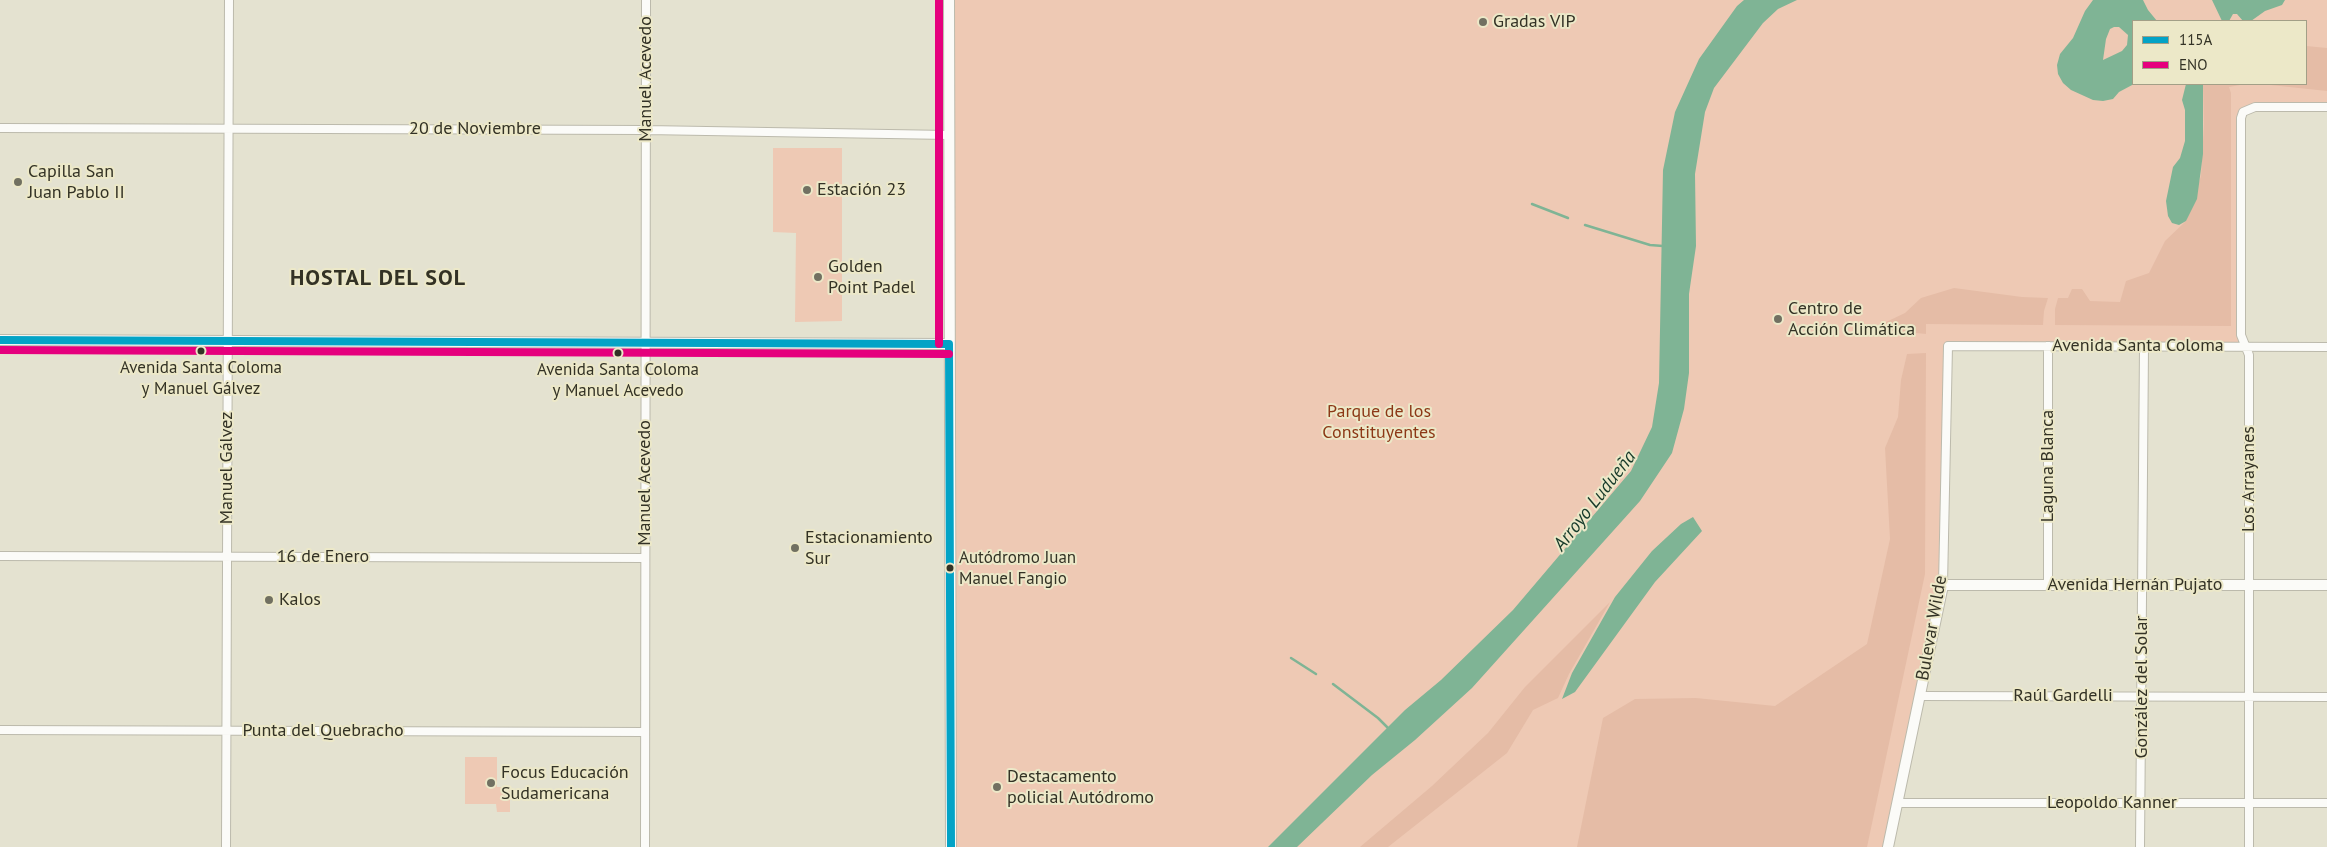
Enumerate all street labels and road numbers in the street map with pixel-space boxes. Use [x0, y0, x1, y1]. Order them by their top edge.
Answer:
street label: Manuel Acevedo [635, 16, 657, 142]
street label: 20 de Noviembre [409, 118, 541, 140]
street label: Avenida Santa Coloma [2052, 335, 2224, 357]
street label: Laguna Blanca [2037, 410, 2059, 522]
street label: Manuel Gálvez [216, 412, 238, 524]
street label: Manuel Acevedo [634, 420, 656, 546]
street label: Los Arrayanes [2238, 426, 2260, 532]
street label: 16 de Enero [277, 546, 369, 568]
street label: Bulevar Wilde [1912, 574, 1952, 682]
street label: Avenida Hernán Pujato [2048, 574, 2222, 596]
street label: González del Solar [2131, 616, 2153, 758]
street label: Raúl Gardelli [2013, 685, 2113, 707]
street label: Punta del Quebracho [242, 720, 404, 742]
street label: Leopoldo Kanner [2047, 792, 2177, 814]

